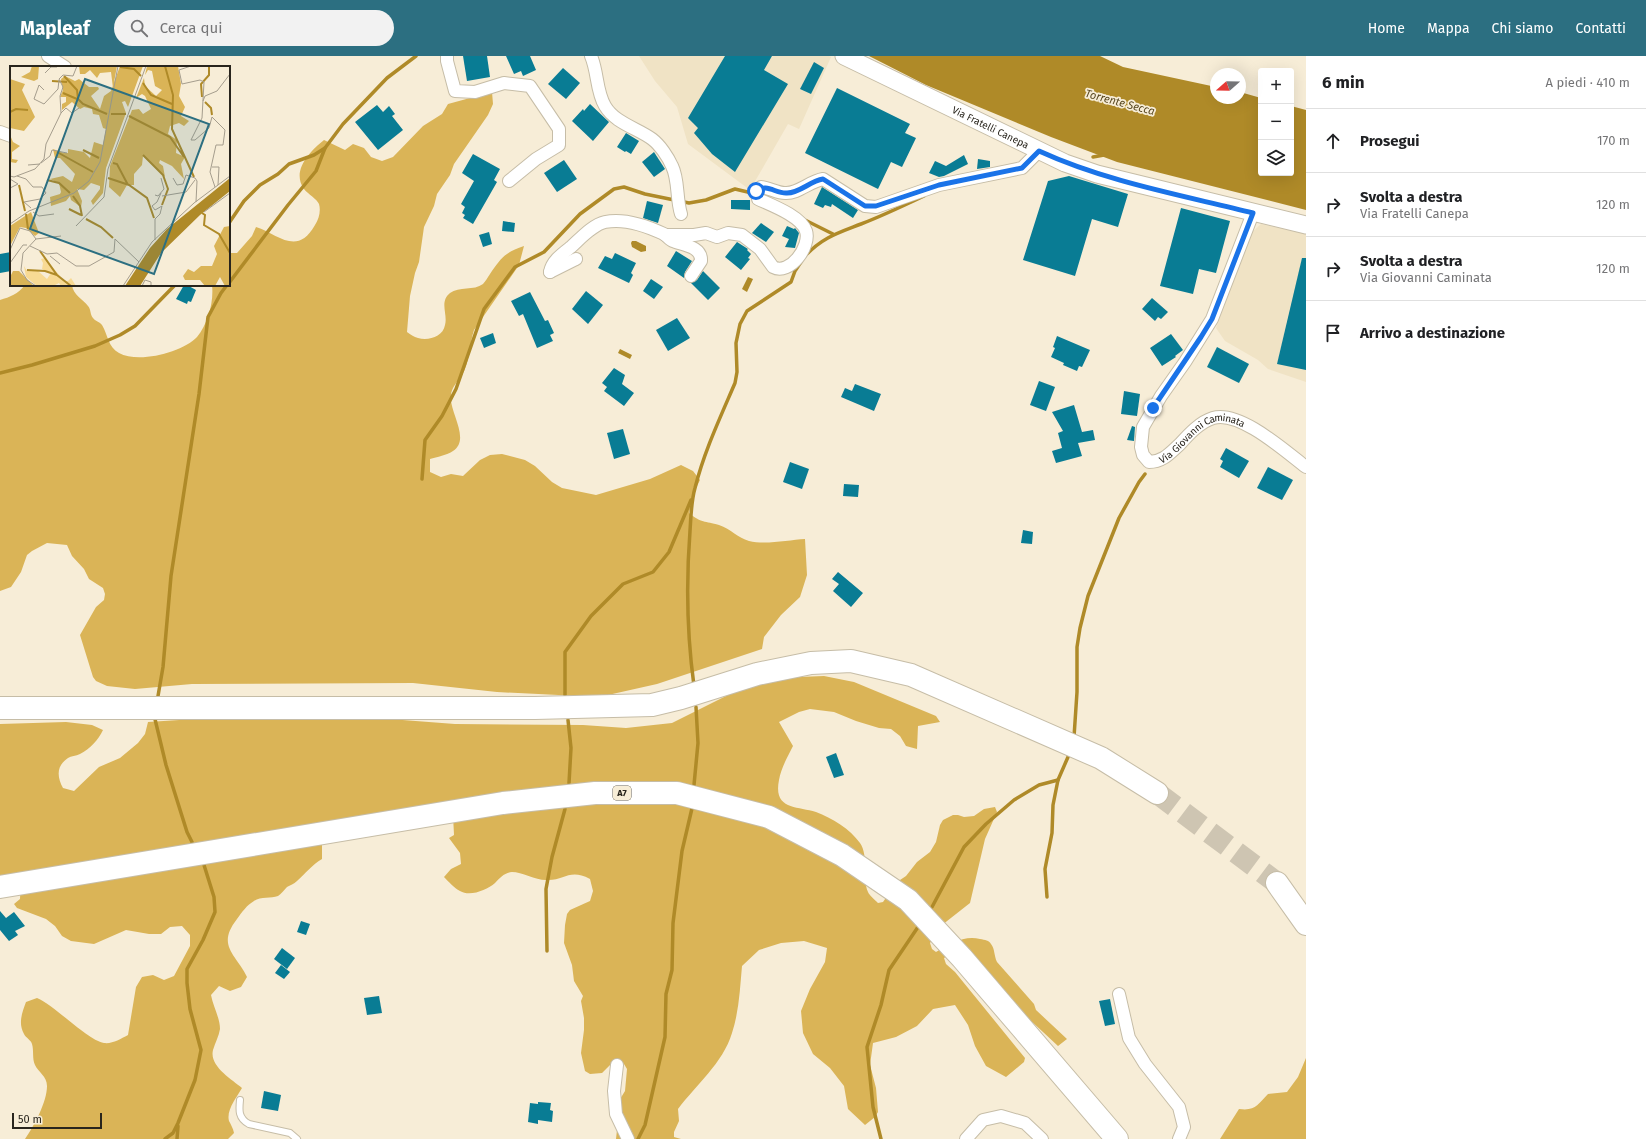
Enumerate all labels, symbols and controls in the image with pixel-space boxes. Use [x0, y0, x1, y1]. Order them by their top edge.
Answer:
search box [114, 10, 394, 46]
text: Mapleaf [20, 17, 90, 40]
icon: search [128, 17, 150, 39]
text: Cerca qui [160, 19, 222, 37]
text: Home [1368, 20, 1405, 37]
text: Mappa [1427, 20, 1470, 37]
text: Chi siamo [1492, 20, 1553, 37]
text: Contatti [1575, 20, 1626, 37]
inset map [10, 66, 230, 286]
north arrow [1210, 68, 1246, 104]
map controls [1258, 68, 1294, 176]
button: + [1258, 68, 1294, 104]
text: 6 min [1322, 72, 1365, 93]
text: A piedi · 410 m [1546, 75, 1630, 90]
water label: Torrente Secca [1084, 87, 1156, 118]
street label: Via Fratelli Canepa [950, 104, 1031, 152]
button: − [1258, 104, 1294, 140]
icon: ahead [1322, 130, 1344, 152]
text: Prosegui [1360, 132, 1419, 150]
text: 170 m [1597, 133, 1630, 148]
button: layers [1258, 140, 1294, 176]
route start [747, 182, 765, 200]
text: Svolta a destra [1360, 188, 1462, 206]
icon: right [1322, 194, 1344, 216]
text: 120 m [1596, 197, 1630, 212]
text: Via Fratelli Canepa [1360, 206, 1469, 221]
text: Svolta a destra [1360, 252, 1462, 270]
icon: right [1322, 258, 1344, 280]
text: 120 m [1596, 261, 1630, 276]
text: Via Giovanni Caminata [1360, 270, 1492, 285]
icon: arrive [1322, 322, 1344, 344]
text: Arrivo a destinazione [1360, 324, 1505, 342]
route end [1144, 399, 1162, 417]
street label: Via Giovanni Caminata [1157, 412, 1247, 466]
road number: A7 [613, 786, 631, 800]
scale bar [12, 1111, 102, 1130]
text: 50 m [18, 1113, 42, 1126]

